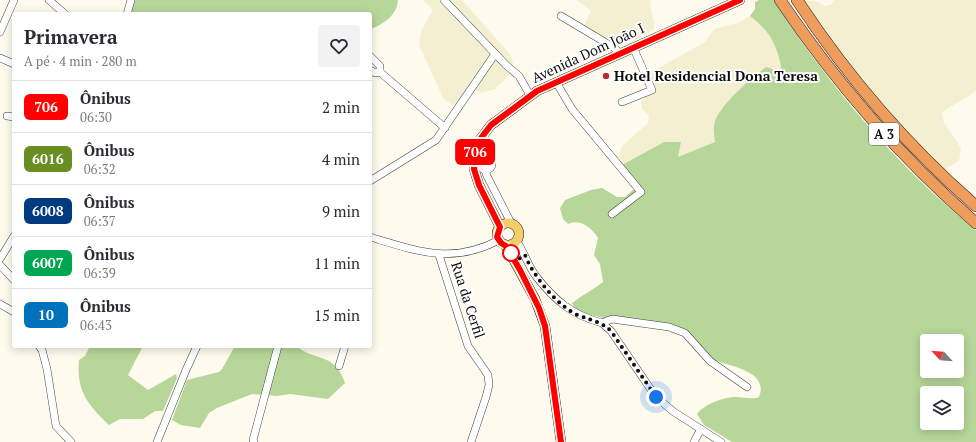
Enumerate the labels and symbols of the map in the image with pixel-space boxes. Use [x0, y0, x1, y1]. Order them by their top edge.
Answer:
street label: Avenida Dom João I [528, 18, 647, 87]
place label: Hotel Residencial Dona Teresa [614, 66, 818, 85]
marker: Hotel Residencial Dona Teresa [601, 71, 611, 81]
road number: A 3 [869, 123, 899, 145]
line badge: 706 [452, 139, 498, 165]
unlabelled marker [502, 244, 520, 262]
street label: Rua da Cerfil [447, 259, 490, 341]
north arrow [920, 334, 964, 378]
your location [646, 387, 666, 407]

